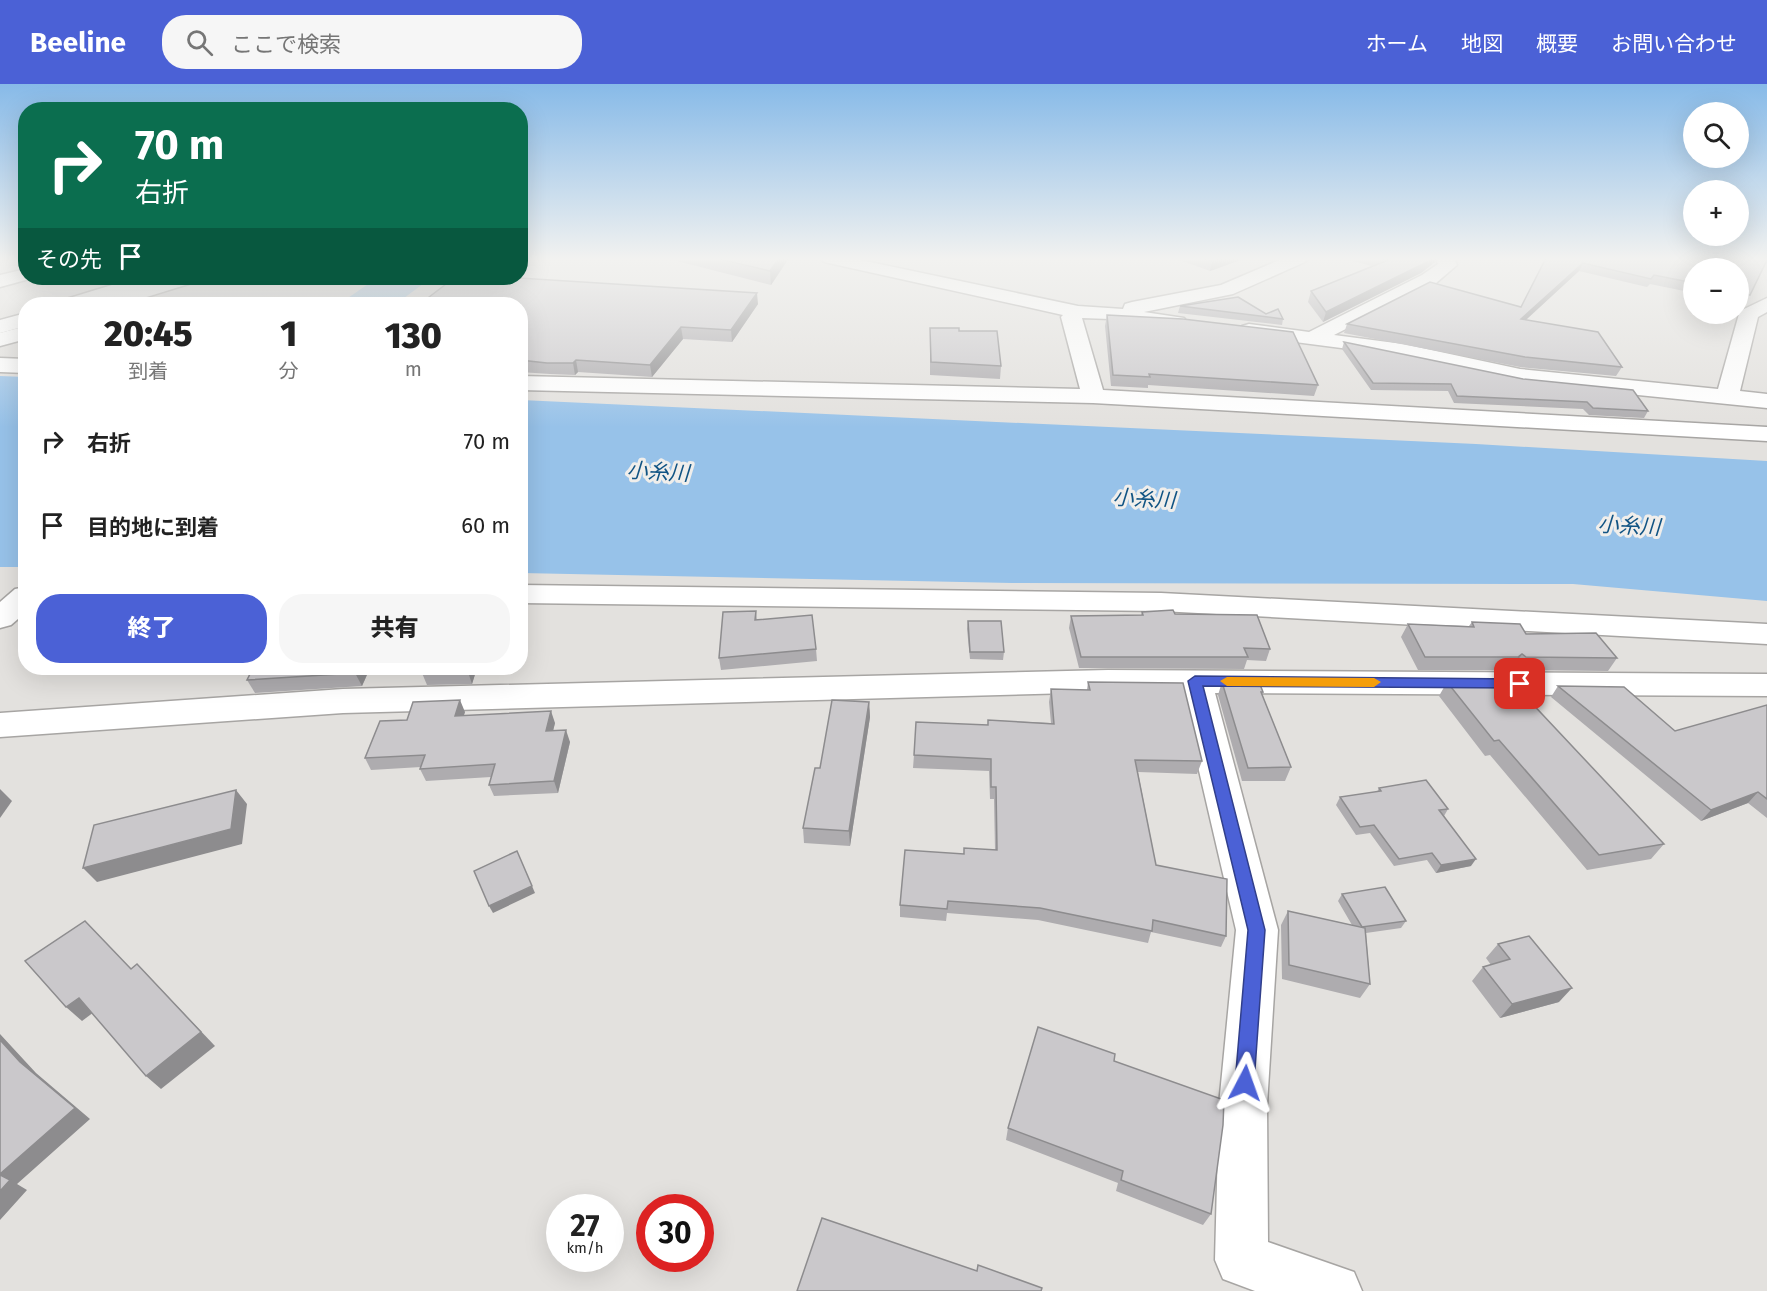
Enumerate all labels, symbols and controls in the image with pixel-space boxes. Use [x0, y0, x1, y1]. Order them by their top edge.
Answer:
search box [162, 15, 582, 69]
text: Beeline [30, 26, 126, 59]
icon: search [183, 26, 216, 59]
text: ここで検索 [231, 31, 341, 58]
text: ホーム [1366, 31, 1428, 57]
text: 地図 [1461, 31, 1503, 57]
text: 概要 [1536, 31, 1578, 57]
text: お問い合わせ [1611, 31, 1737, 57]
map controls [1683, 102, 1749, 324]
button: search [1683, 102, 1749, 168]
text: 70 m [135, 120, 224, 170]
icon: right [36, 126, 114, 204]
text: 右折 [135, 177, 189, 209]
button: + [1683, 180, 1749, 246]
icon: arrive [114, 240, 147, 273]
text: その先 [36, 246, 102, 273]
button: − [1683, 258, 1749, 324]
text: 20:45 [104, 312, 193, 356]
text: 1 [280, 312, 297, 356]
text: 130 [385, 314, 442, 358]
text: m [405, 357, 422, 381]
text: 到着 [128, 359, 168, 383]
text: 分 [279, 359, 299, 383]
icon: right [36, 425, 69, 458]
text: 70 m [464, 428, 510, 455]
text: 右折 [87, 430, 131, 457]
water label: 小糸川 [626, 457, 692, 487]
water label: 小糸川 [1112, 484, 1178, 514]
icon: arrive [36, 509, 69, 542]
water label: 小糸川 [1597, 511, 1663, 541]
text: 60 m [461, 512, 510, 539]
text: 目的地に到着 [87, 514, 219, 541]
button: 終了 [36, 594, 267, 663]
button: 共有 [279, 594, 510, 663]
pin [1494, 658, 1545, 709]
icon: arrive [1503, 667, 1536, 700]
position arrow [1213, 1051, 1277, 1115]
speed limit sign: 30 [636, 1194, 714, 1272]
text: 27 [570, 1208, 600, 1244]
text: km/h [566, 1239, 604, 1257]

